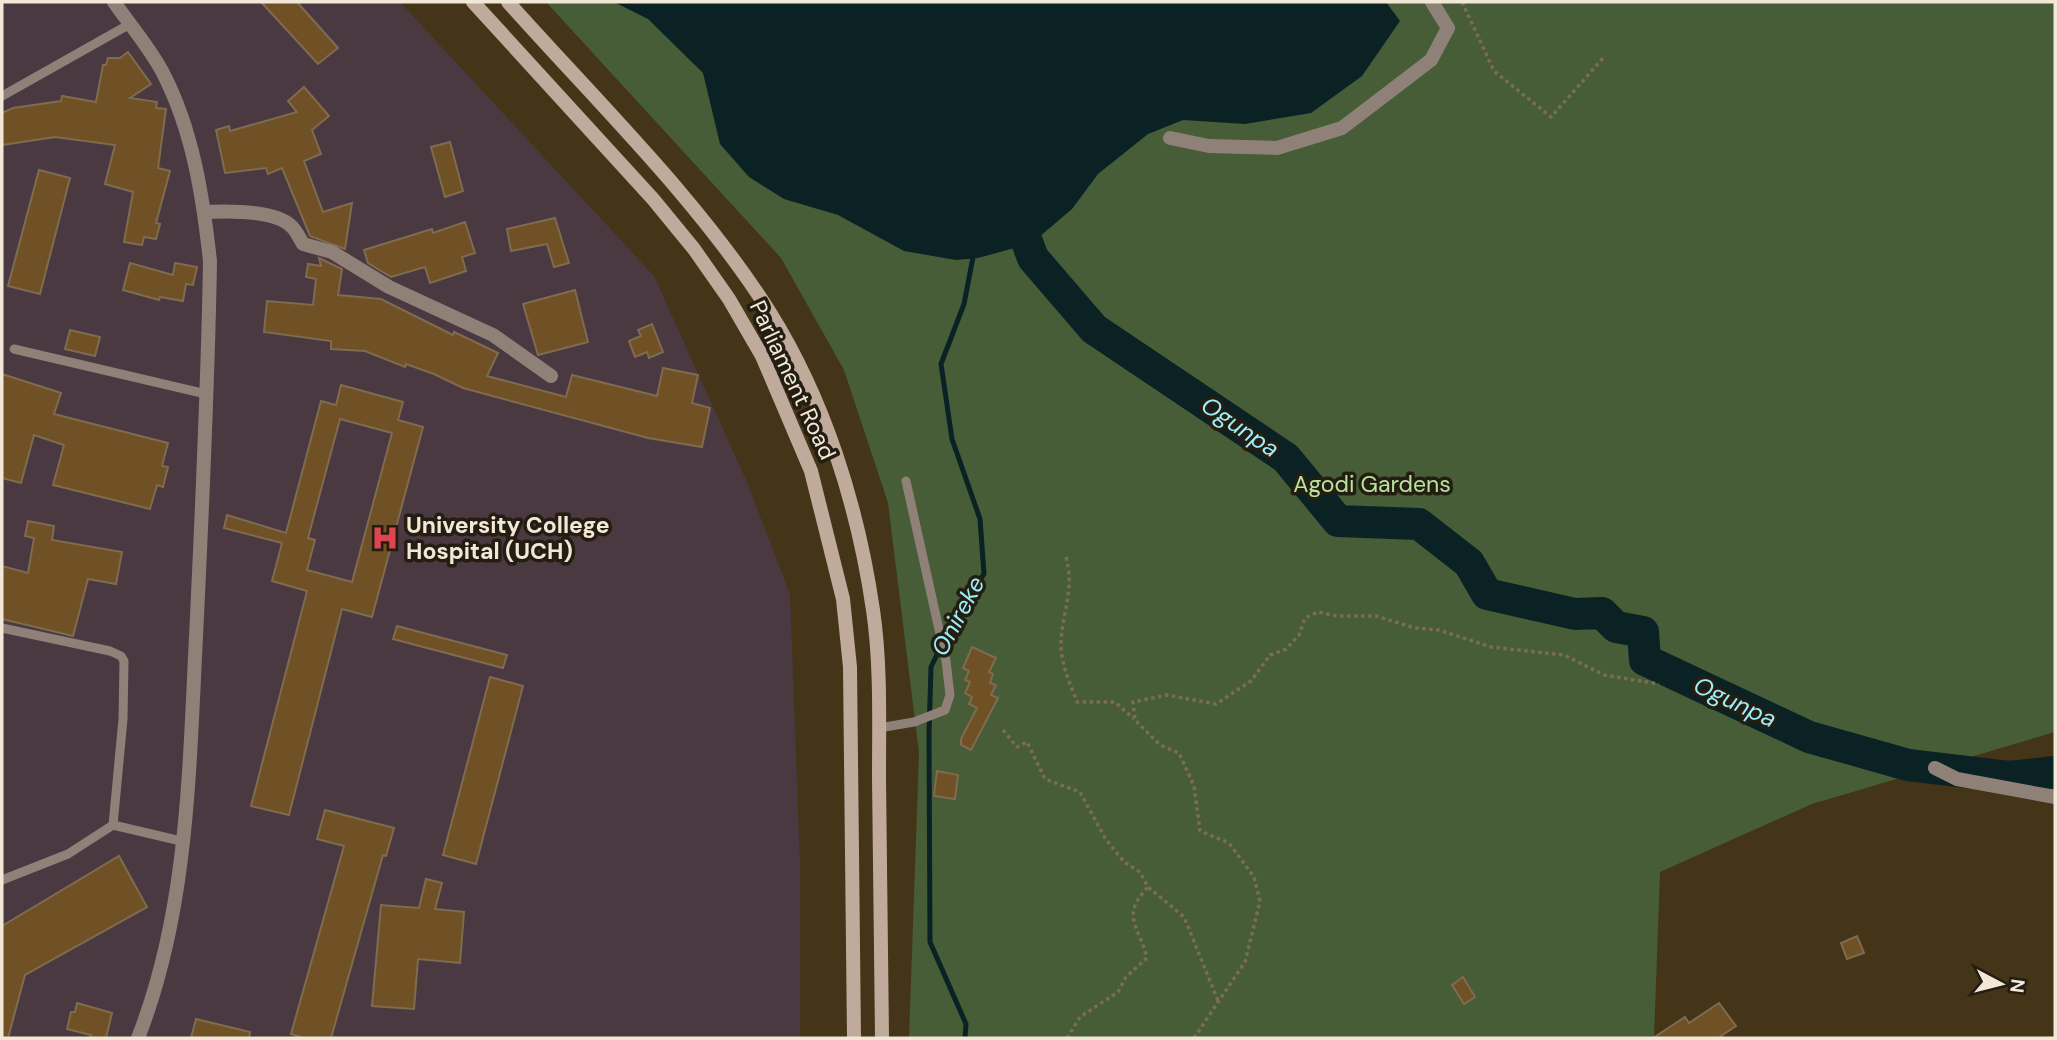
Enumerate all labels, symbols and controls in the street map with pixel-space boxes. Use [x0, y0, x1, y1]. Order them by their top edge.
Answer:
street label: Parliament Road [743, 296, 843, 464]
water label: Ogunpa [1195, 389, 1285, 464]
park label: Agodi Gardens [1293, 469, 1451, 499]
place label: University College Hospital (UCH) [406, 510, 610, 566]
hospital icon: University College Hospital (UCH) [370, 523, 400, 553]
water label: Onireke [924, 571, 991, 661]
water label: Ogunpa [1689, 669, 1782, 734]
north arrow [1966, 949, 2036, 1019]
text: N [2004, 978, 2031, 994]

